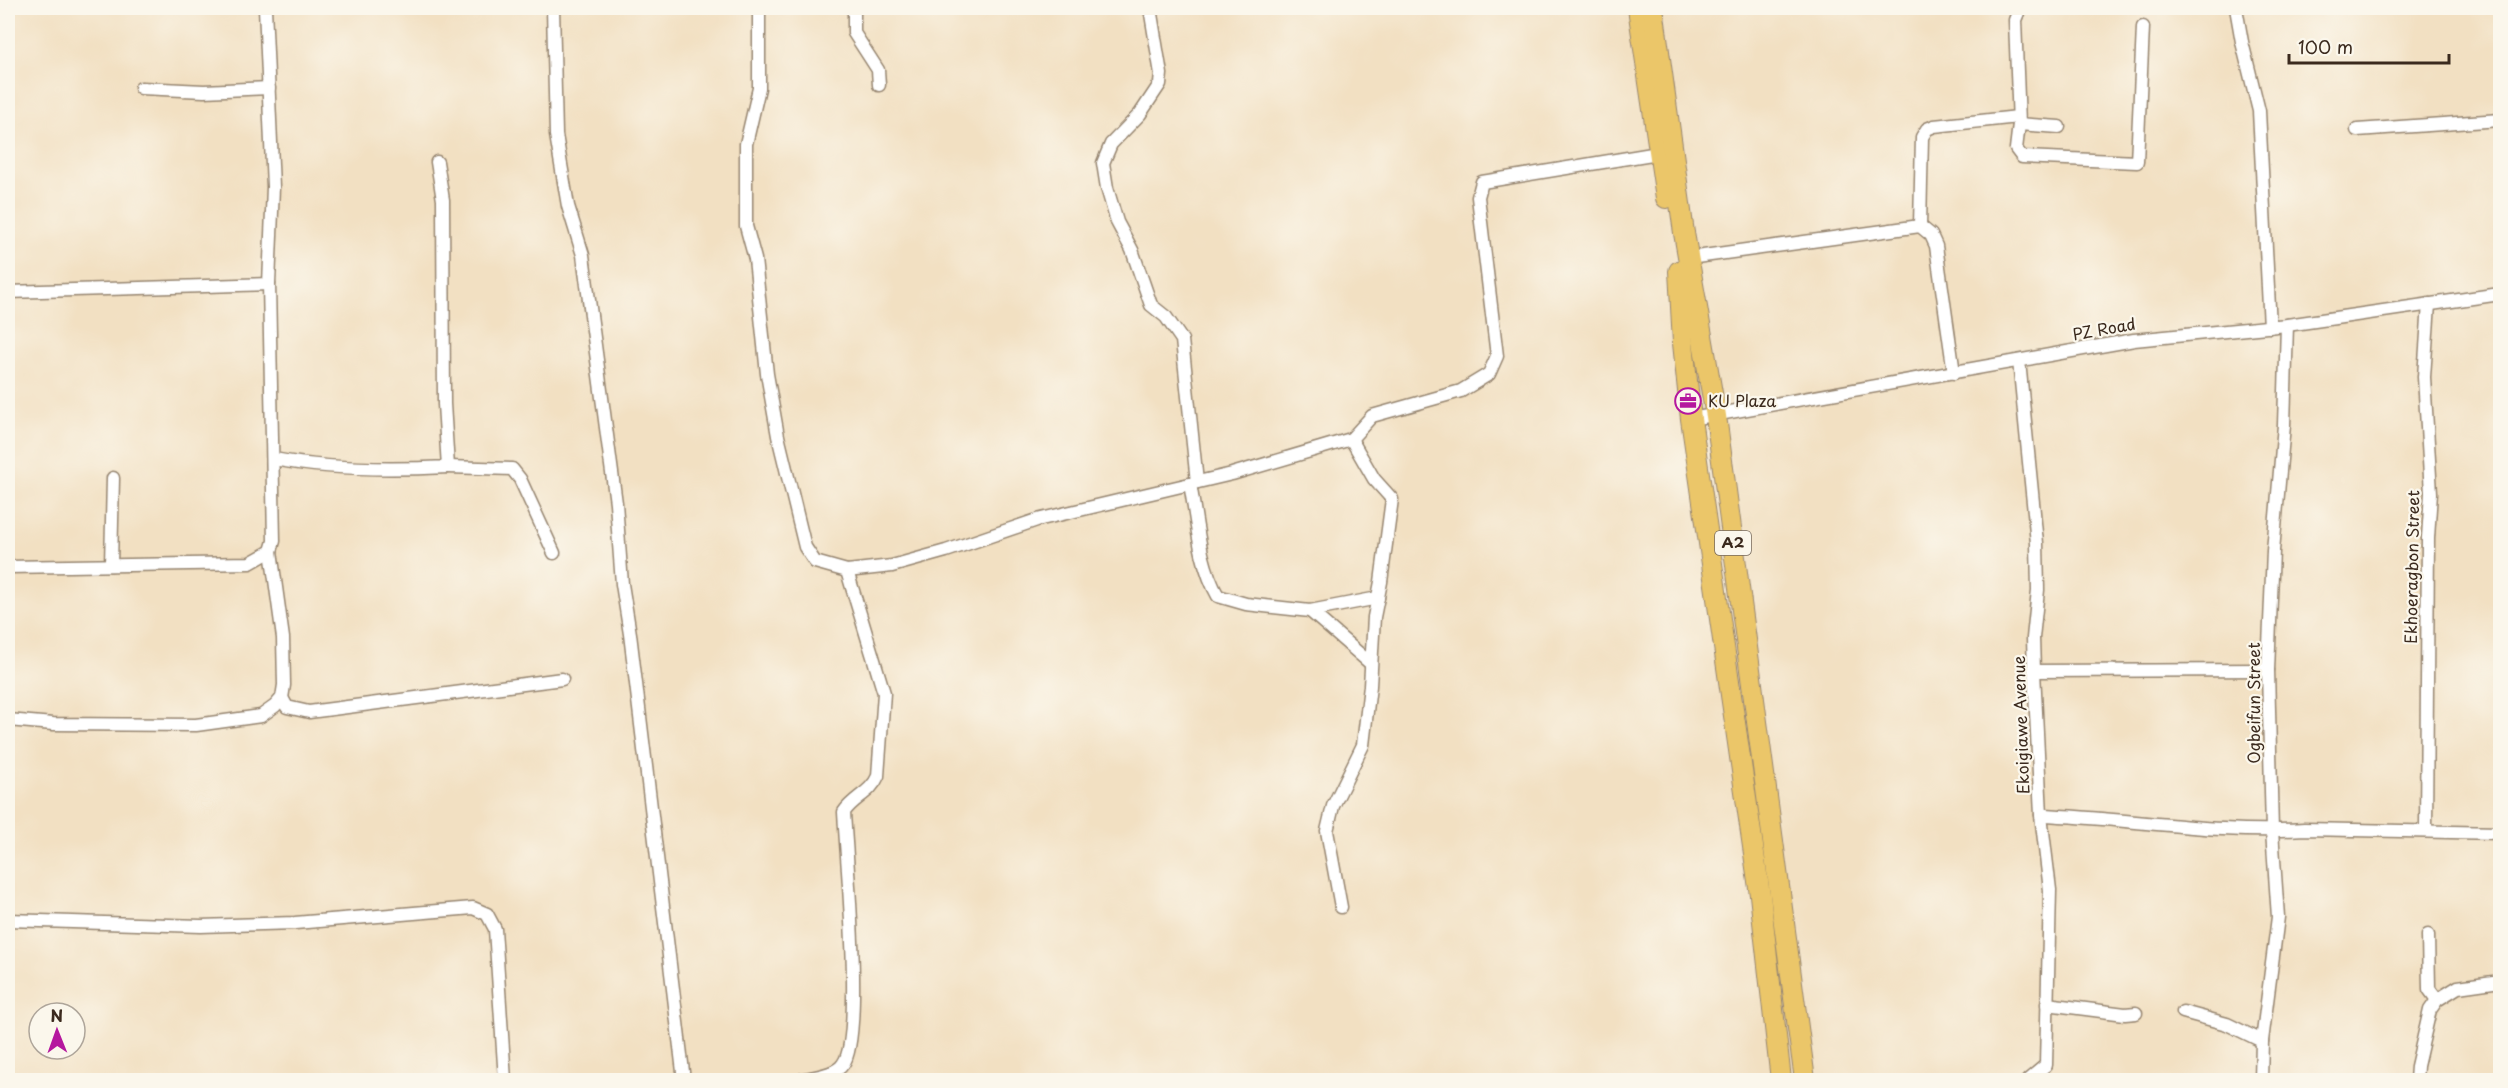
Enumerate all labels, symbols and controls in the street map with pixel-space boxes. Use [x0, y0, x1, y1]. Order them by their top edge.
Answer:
scale bar [2289, 27, 2450, 65]
text: 100 m [2298, 33, 2353, 60]
street label: PZ Road [2070, 311, 2137, 345]
office icon: KU Plaza [1673, 386, 1703, 416]
place label: KU Plaza [1708, 388, 1776, 412]
street label: Ekhoeragbon Street [2398, 490, 2424, 644]
road number: A2 [1715, 531, 1751, 555]
street label: Ogbeifun Street [2241, 642, 2265, 764]
street label: Ekoigiawe Avenue [2006, 655, 2034, 795]
north arrow [27, 1001, 87, 1061]
text: N [50, 1003, 63, 1027]

